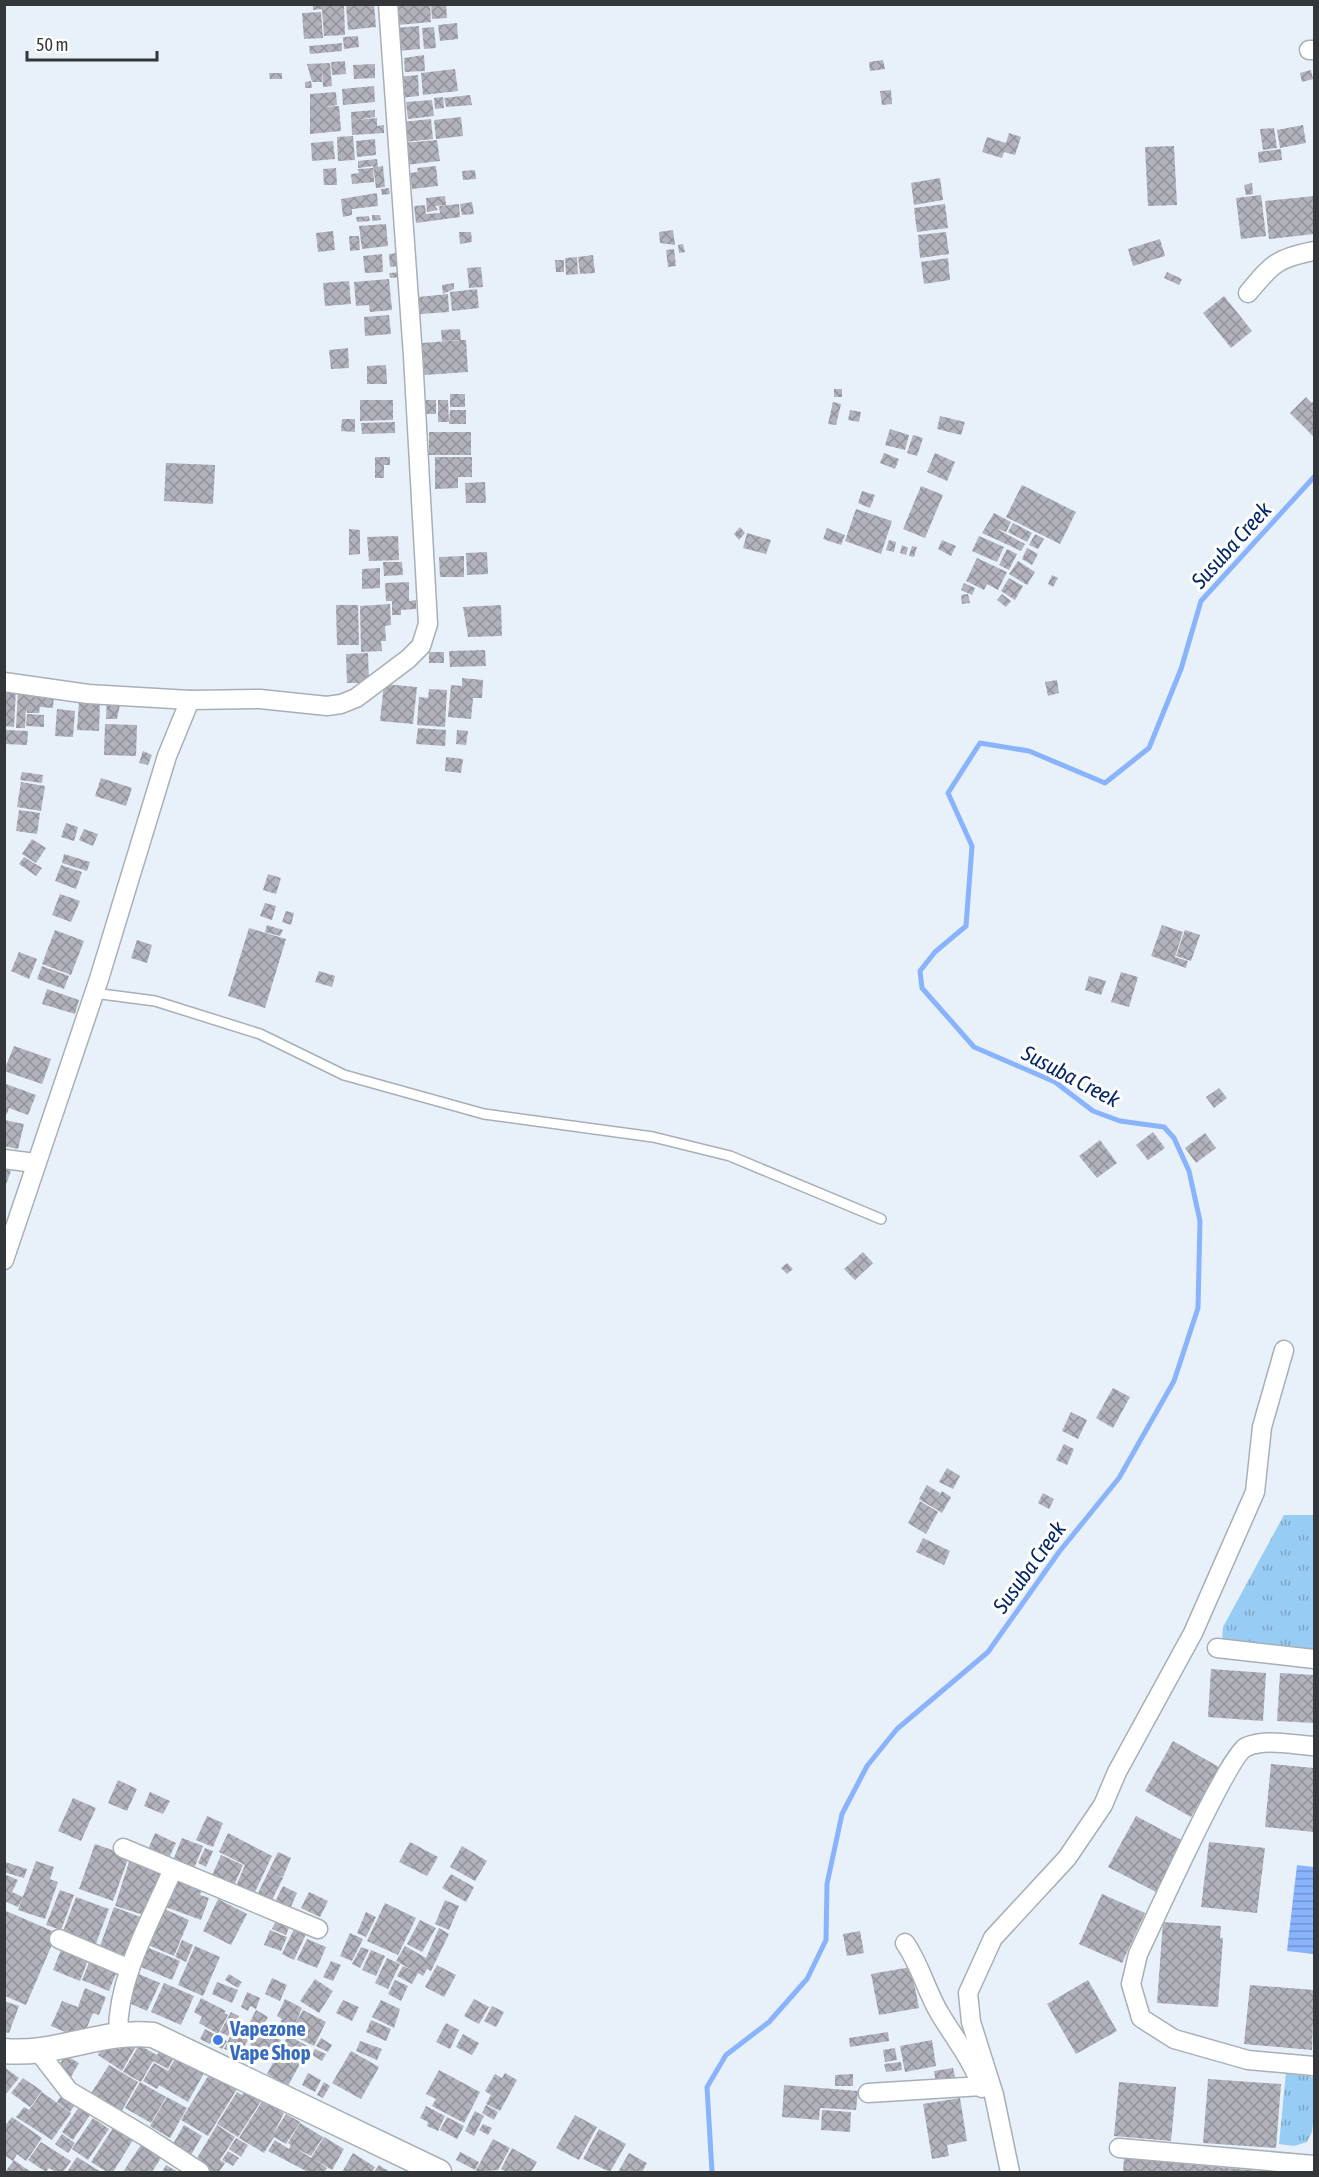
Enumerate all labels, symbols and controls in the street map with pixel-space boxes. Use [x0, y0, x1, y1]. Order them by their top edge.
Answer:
scale bar [27, 24, 158, 62]
text: 50 m [36, 34, 68, 55]
water label: Susuba Creek [1185, 496, 1277, 594]
water label: Susuba Creek [1017, 1039, 1125, 1113]
water label: Susuba Creek [986, 1516, 1071, 1619]
place label: Vapezone Vape Shop [229, 2016, 311, 2064]
marker: Vapezone Vape Shop [211, 2033, 225, 2047]

